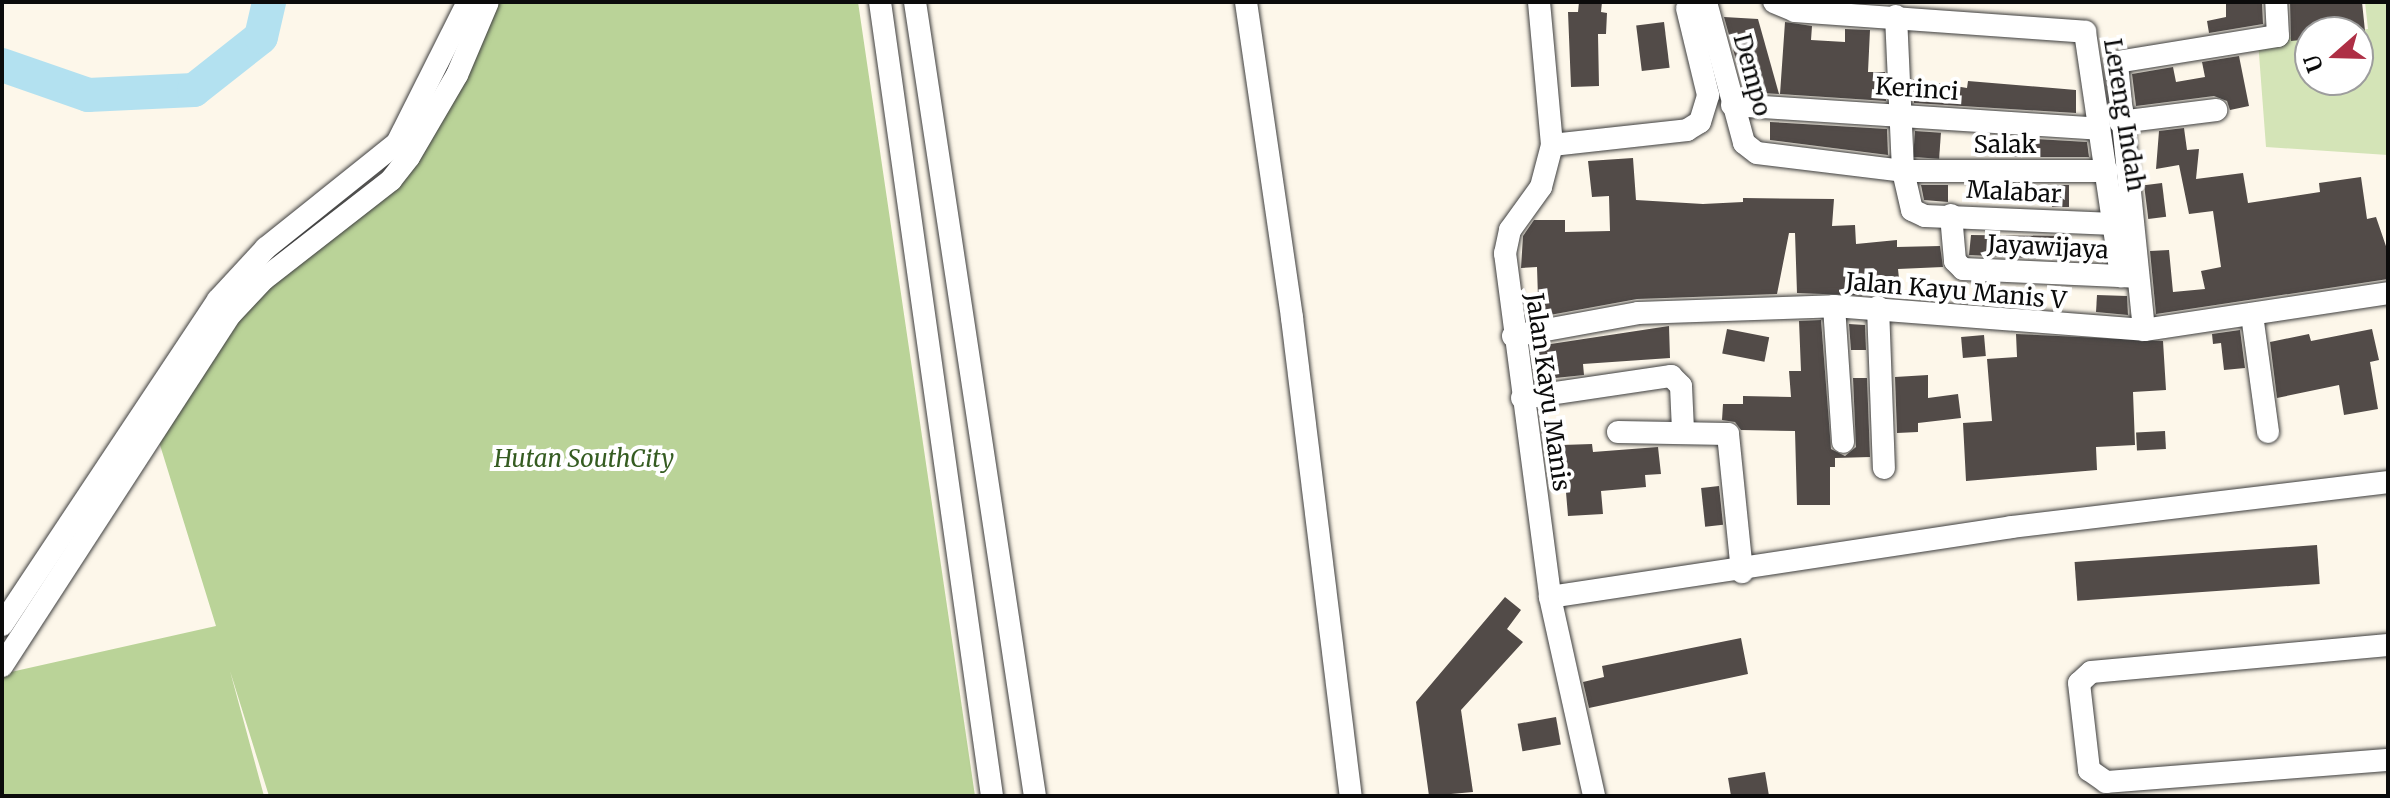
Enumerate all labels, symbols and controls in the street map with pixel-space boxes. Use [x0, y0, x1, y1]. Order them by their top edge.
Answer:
north arrow [2294, 16, 2374, 96]
street label: Dempo [1727, 31, 1777, 119]
street label: Lereng Indah [2098, 37, 2150, 193]
text: U [2297, 51, 2329, 76]
street label: Kerinci [1874, 72, 1960, 106]
street label: Salak [1973, 131, 2037, 159]
street label: Malabar [1966, 175, 2062, 209]
street label: Jayawijaya [1987, 229, 2109, 265]
street label: Jalan Kayu Manis V [1844, 267, 2068, 315]
street label: Jalan Kayu Manis [1520, 291, 1576, 493]
park label: Hutan SouthCity [494, 445, 674, 473]

